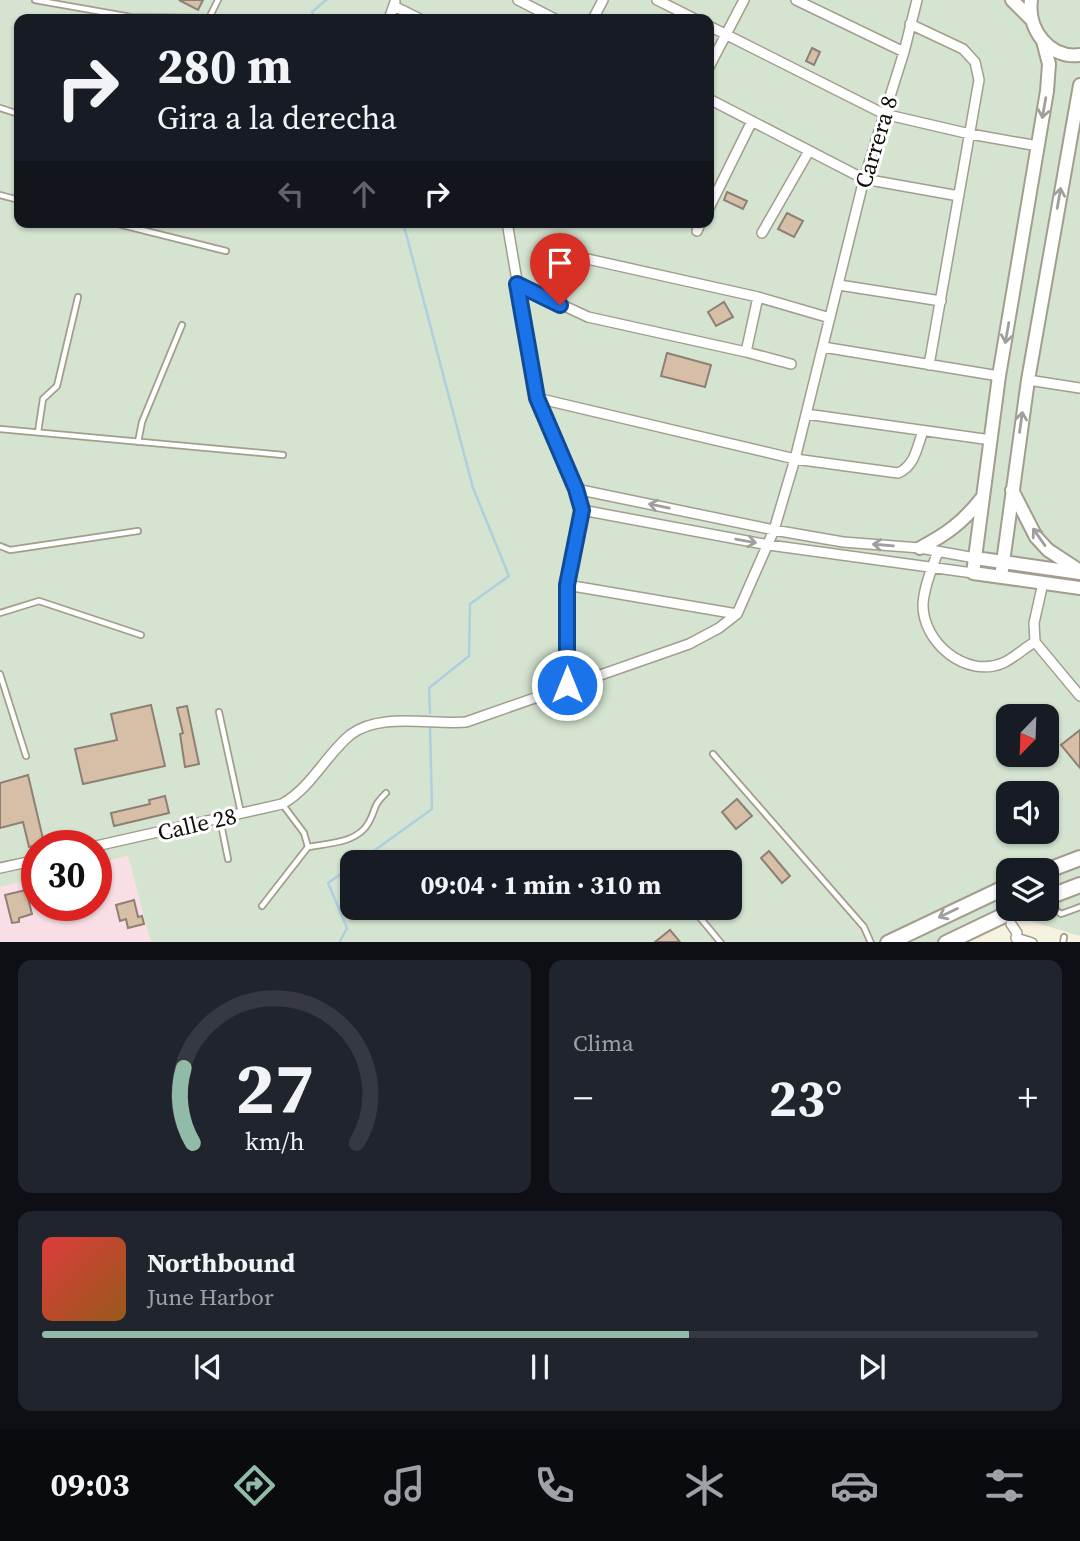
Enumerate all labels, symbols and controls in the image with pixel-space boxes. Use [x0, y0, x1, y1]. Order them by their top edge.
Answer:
text: 280 m [157, 32, 292, 99]
icon: right [42, 42, 133, 133]
street label: Carrera 8 [847, 92, 905, 192]
text: Gira a la derecha [157, 96, 397, 140]
one-way arrow [1037, 96, 1050, 119]
icon: left [272, 175, 310, 213]
icon: ahead [345, 175, 383, 213]
icon: right [418, 175, 456, 213]
one-way arrow [1053, 187, 1066, 210]
pin [530, 233, 590, 305]
icon: arrive [541, 244, 579, 282]
one-way arrow [999, 321, 1013, 343]
one-way arrow [1015, 411, 1028, 434]
one-way arrow [648, 499, 671, 513]
one-way arrow [1032, 528, 1046, 547]
one-way arrow [734, 534, 757, 548]
one-way arrow [872, 538, 895, 551]
position arrow [530, 648, 604, 722]
north arrow [996, 704, 1059, 766]
map controls [996, 704, 1059, 921]
button: sound [996, 781, 1059, 844]
street label: Calle 28 [154, 799, 240, 849]
speed limit sign: 30 [21, 830, 112, 921]
button: layers [996, 858, 1059, 921]
text: 09:04 · 1 min · 310 m [421, 867, 661, 903]
one-way arrow [938, 907, 959, 921]
text: Clima [573, 1027, 634, 1059]
text: 27 [235, 1038, 314, 1137]
text: 23° [769, 1062, 842, 1133]
text: − [573, 1072, 593, 1124]
text: + [1018, 1072, 1038, 1124]
text: km/h [245, 1123, 304, 1157]
text: Northbound [147, 1245, 295, 1281]
text: June Harbor [147, 1281, 274, 1313]
icon: previous [189, 1348, 227, 1386]
icon: pause [521, 1348, 559, 1386]
icon: next [853, 1348, 891, 1386]
icon: directions [230, 1461, 279, 1510]
icon: music [380, 1461, 429, 1510]
icon: phone [530, 1461, 579, 1510]
icon: climate [680, 1461, 729, 1510]
icon: car [830, 1461, 879, 1510]
icon: filters [980, 1461, 1029, 1510]
text: 09:03 [51, 1463, 129, 1507]

